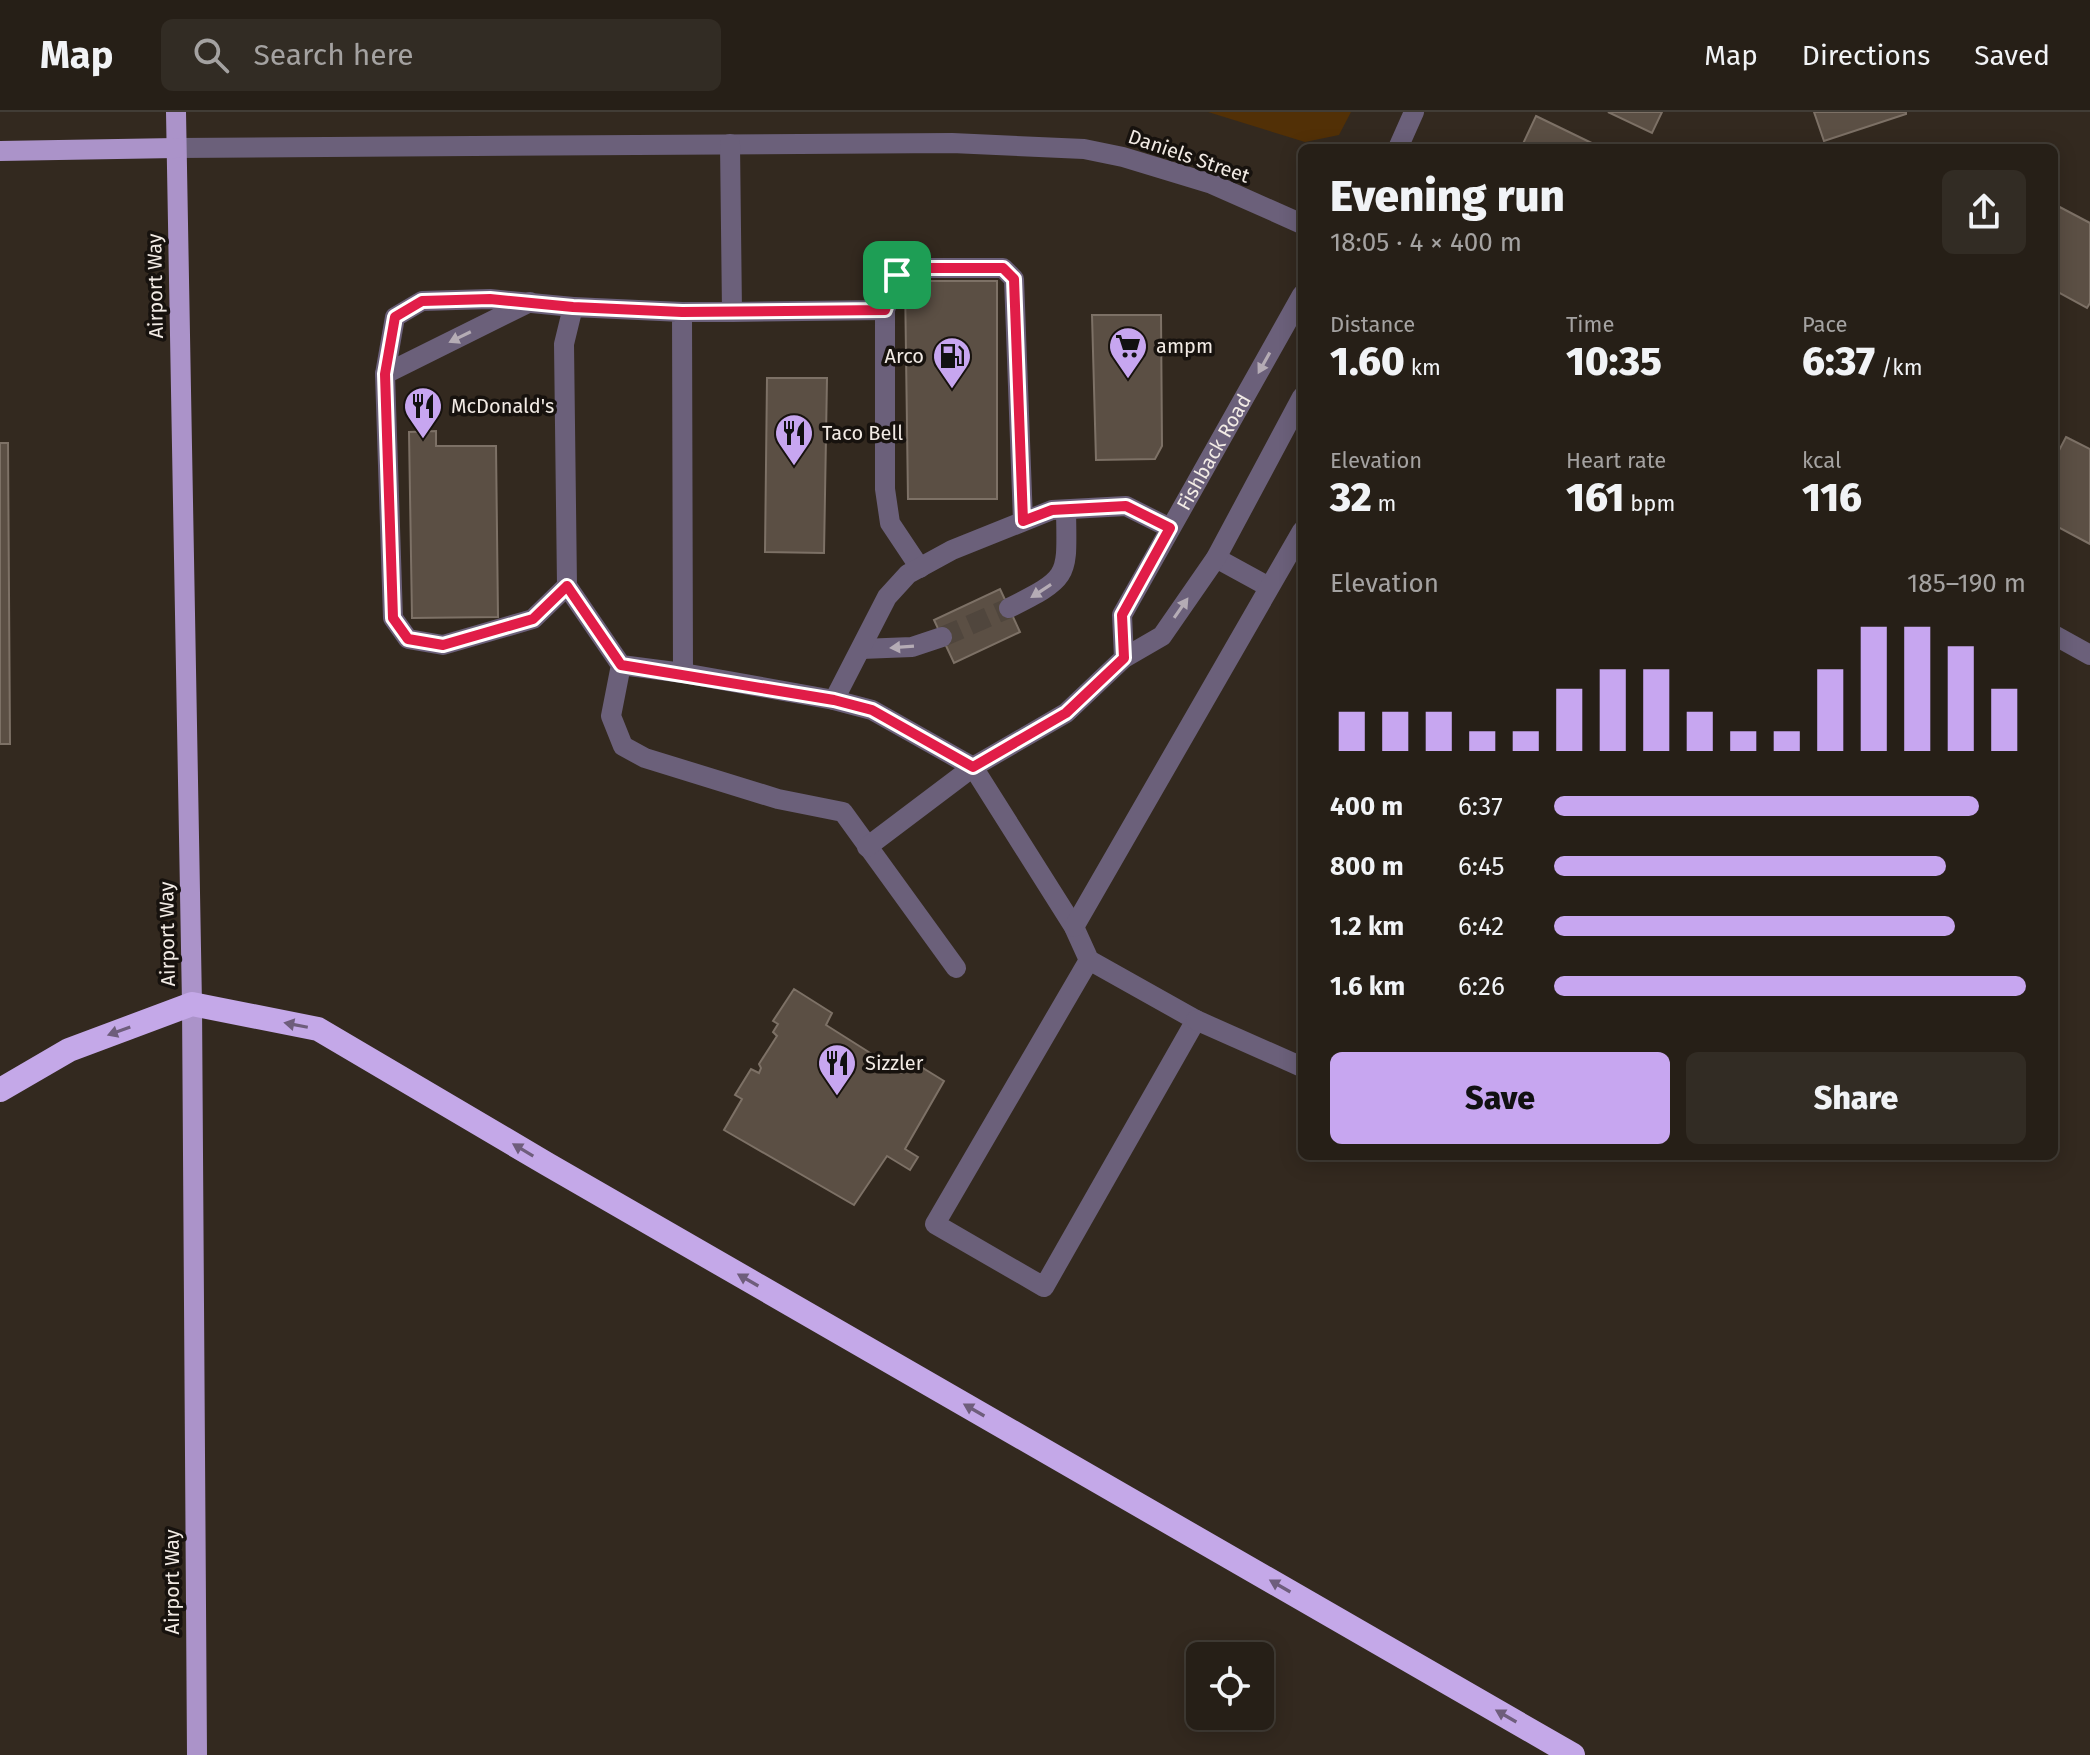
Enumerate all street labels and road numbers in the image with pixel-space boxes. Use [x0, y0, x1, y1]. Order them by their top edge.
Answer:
street label: Daniels Street [1125, 124, 1253, 188]
street label: Airport Way [142, 233, 168, 339]
street label: Fishback Road [1171, 390, 1256, 514]
street label: Airport Way [154, 881, 180, 987]
street label: Airport Way [160, 1529, 184, 1634]

